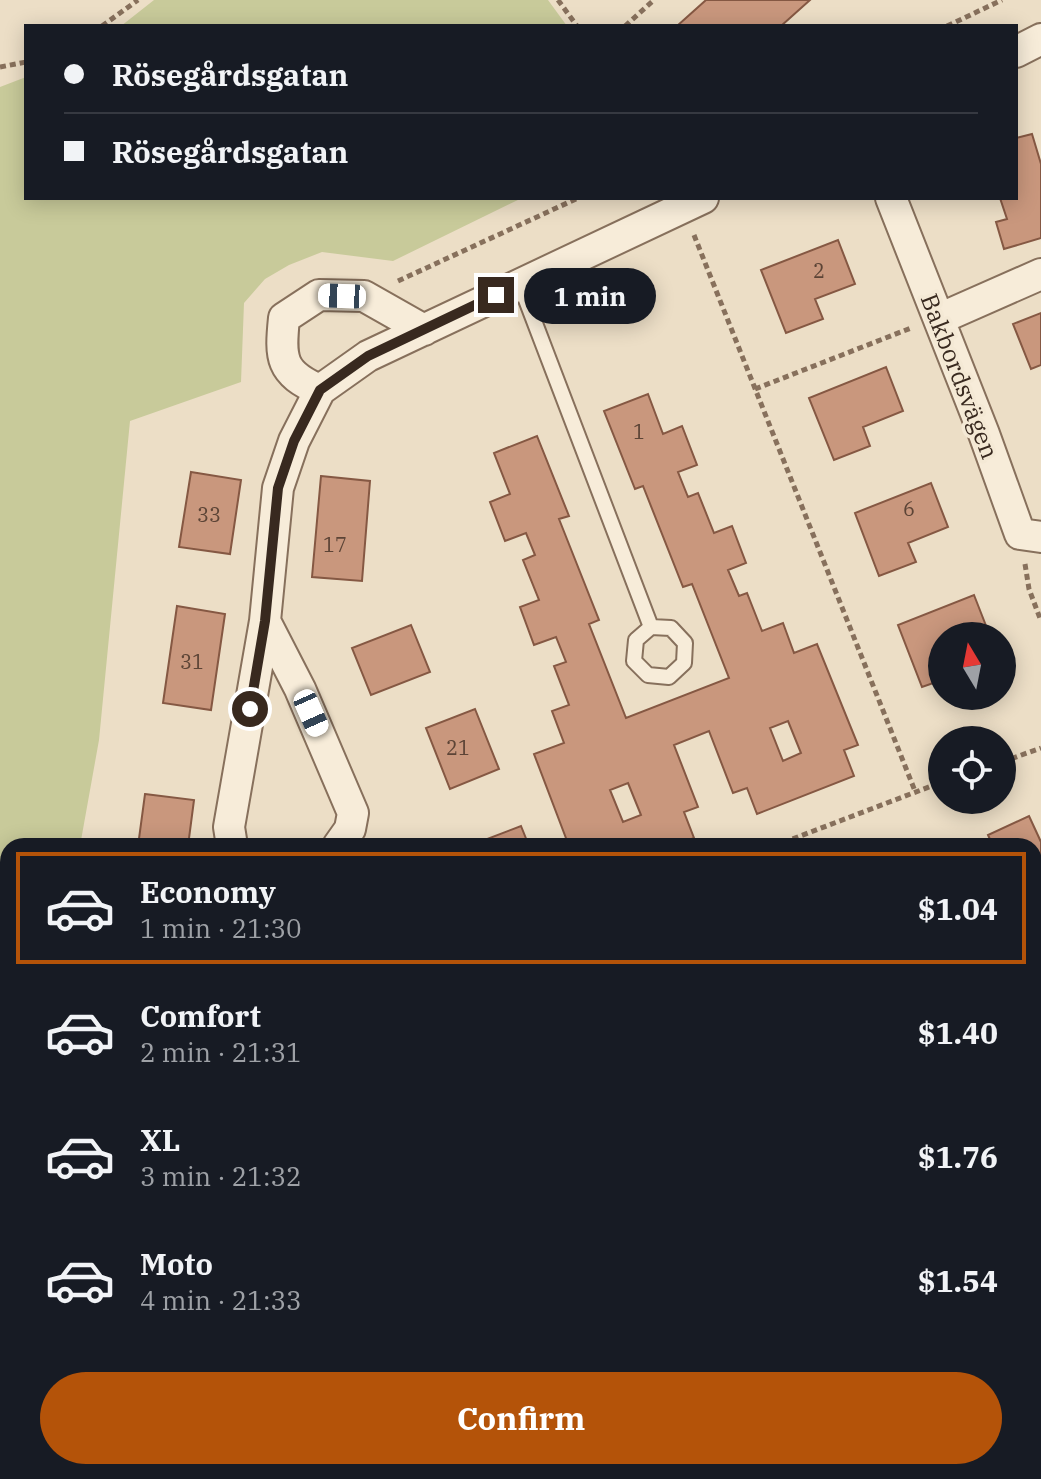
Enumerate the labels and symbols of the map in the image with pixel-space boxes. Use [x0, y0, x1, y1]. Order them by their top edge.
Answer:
house number: 2 [813, 257, 825, 284]
callout: 1 min [524, 267, 656, 323]
route end [478, 277, 514, 313]
car [318, 283, 366, 309]
street label: Bakbordsvägen [914, 289, 1006, 463]
house number: 1 [633, 418, 645, 445]
house number: 6 [903, 495, 915, 522]
house number: 33 [197, 501, 221, 528]
house number: 17 [323, 531, 347, 558]
north arrow [928, 622, 1016, 710]
house number: 31 [180, 648, 204, 675]
car [290, 686, 332, 740]
route start [232, 691, 268, 727]
house number: 21 [446, 734, 470, 761]

